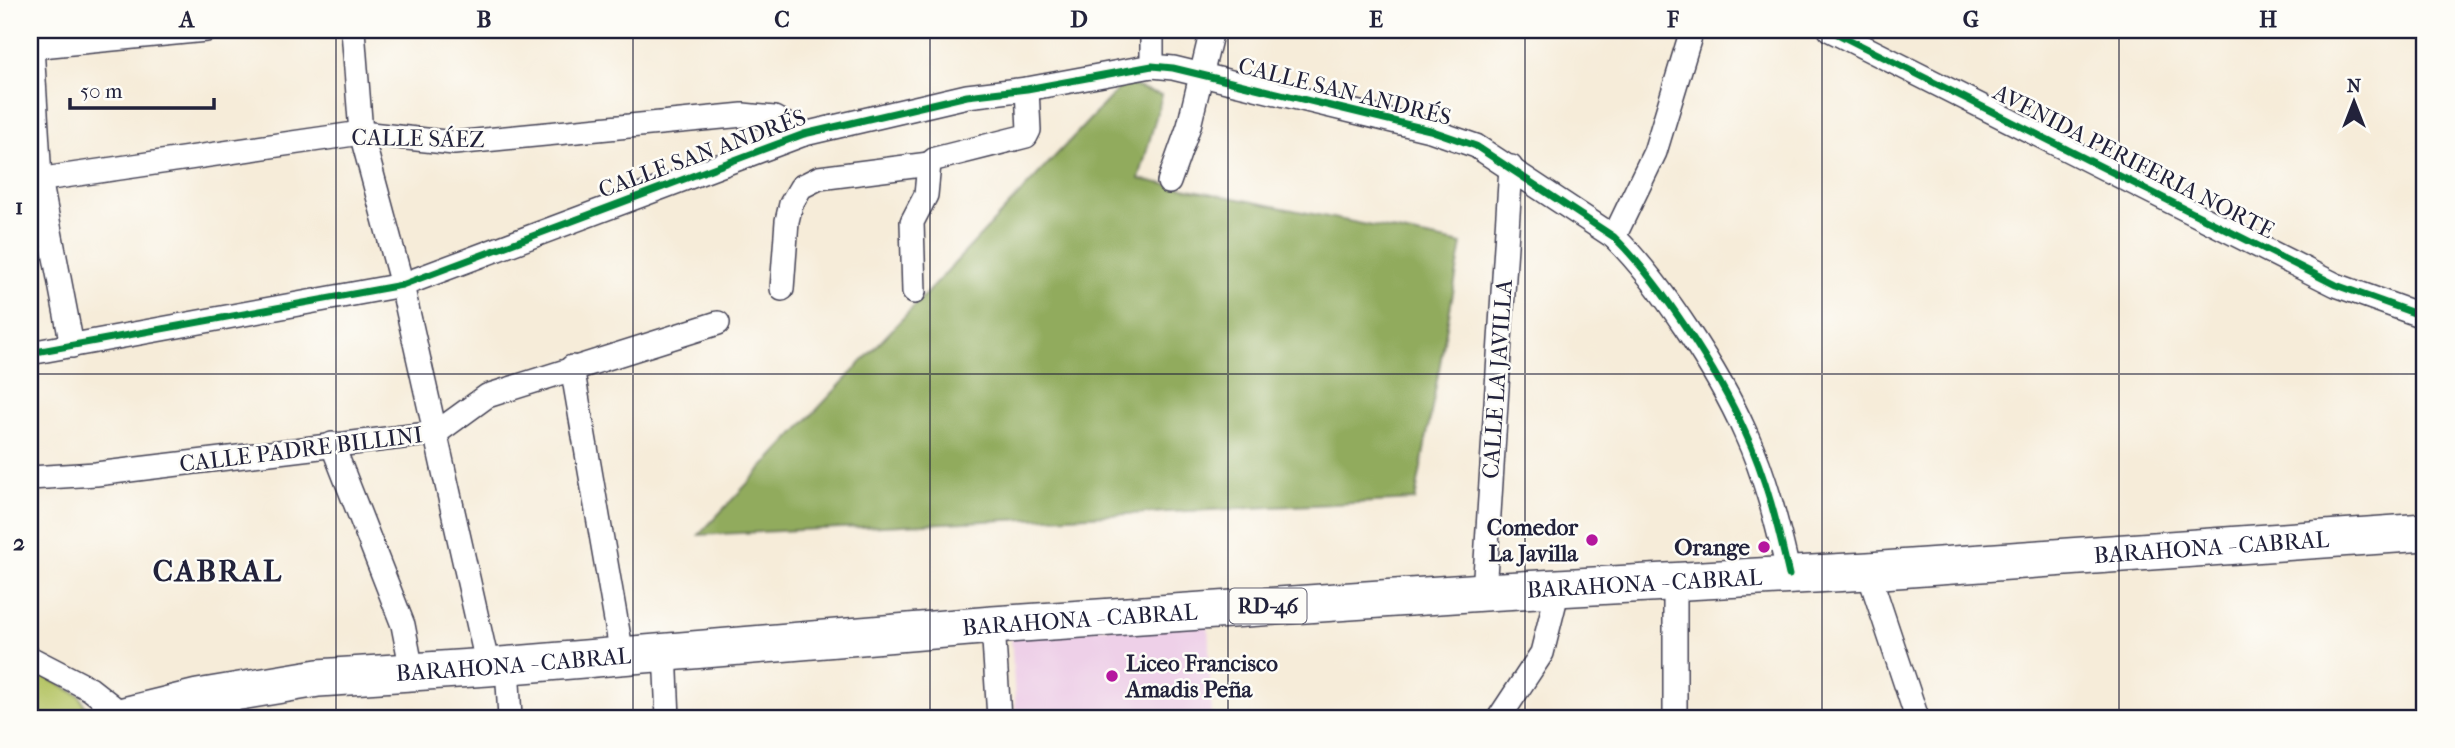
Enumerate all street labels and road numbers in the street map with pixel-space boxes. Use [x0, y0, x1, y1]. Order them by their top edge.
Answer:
street label: CALLE SAN ANDRÉS [1236, 52, 1454, 131]
street label: AVENIDA PERIFERIA NORTE [1988, 78, 2279, 244]
street label: CALLE SAN ANDRÉS [595, 103, 809, 204]
street label: CALLE SÁEZ [351, 124, 485, 153]
street label: CALLE LA JAVILLA [1477, 277, 1518, 480]
street label: CALLE PADRE BILLINI [178, 421, 424, 478]
street label: BARAHONA - CABRAL [2093, 526, 2330, 569]
street label: BARAHONA - CABRAL [1526, 564, 1763, 604]
road number: RD-46 [1230, 588, 1306, 624]
street label: BARAHONA - CABRAL [961, 598, 1198, 642]
street label: BARAHONA - CABRAL [395, 642, 632, 687]

